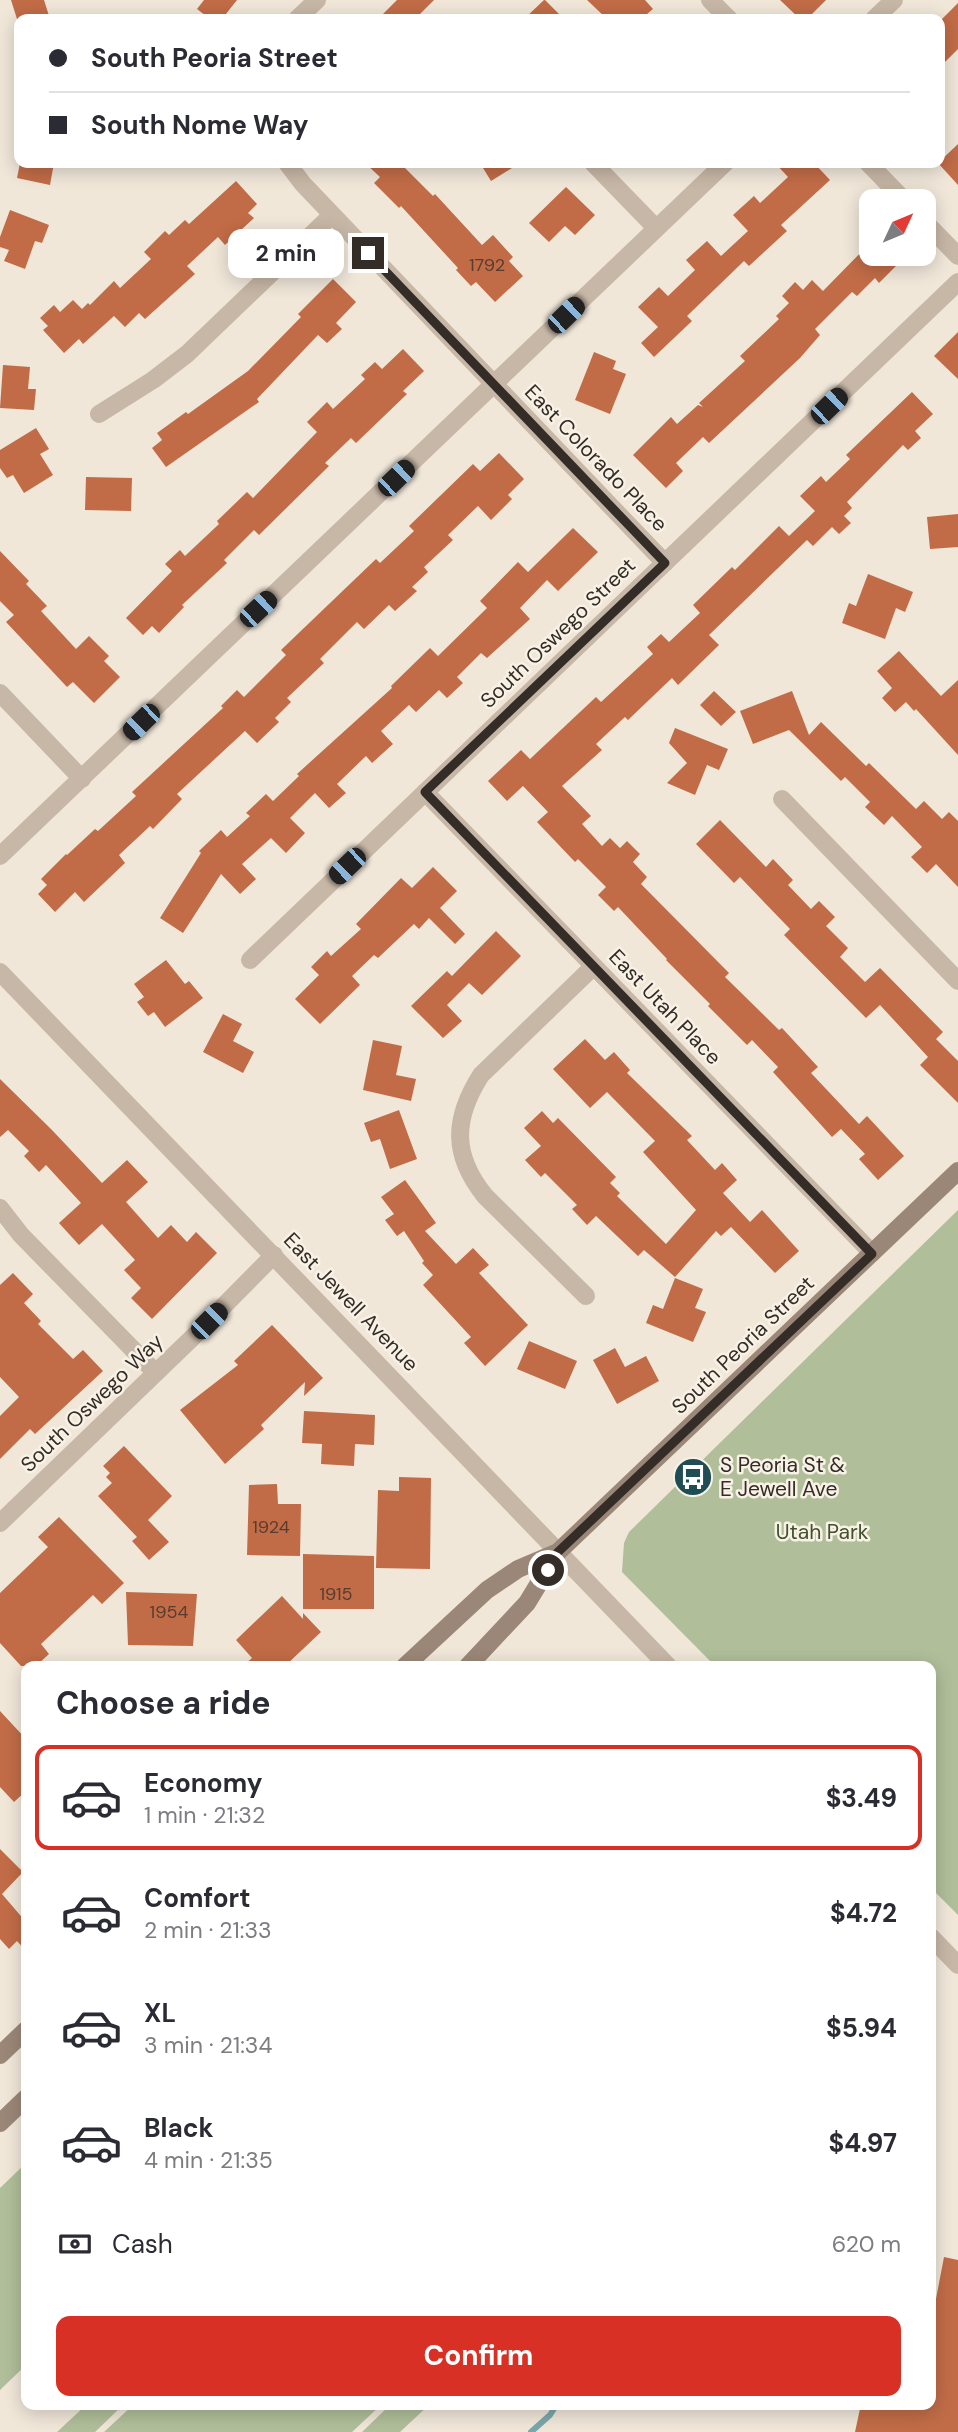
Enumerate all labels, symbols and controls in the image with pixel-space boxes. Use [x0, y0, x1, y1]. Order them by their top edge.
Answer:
text: South Peoria Street [91, 41, 338, 75]
text: South Nome Way [91, 108, 308, 142]
north arrow [859, 189, 936, 266]
map controls [859, 189, 936, 266]
callout: 2 min [228, 229, 344, 278]
route end [352, 237, 384, 269]
text: 2 min [256, 238, 316, 268]
house number: 1792 [469, 253, 505, 277]
car [544, 293, 589, 337]
street label: East Colorado Place [518, 378, 674, 538]
car [807, 384, 852, 428]
car [374, 456, 419, 500]
street label: South Oswego Street [474, 552, 642, 714]
car [236, 587, 281, 631]
car [119, 700, 164, 744]
car [325, 844, 370, 888]
street label: East Utah Place [603, 943, 727, 1071]
street label: East Jewell Avenue [277, 1226, 425, 1378]
street label: South Peoria Street [666, 1270, 820, 1420]
car [187, 1299, 232, 1343]
street label: South Oswego Way [15, 1327, 170, 1478]
place label: S Peoria St & E Jewell Ave [720, 1451, 845, 1503]
bus stop icon: S Peoria St & E Jewell Ave [672, 1456, 714, 1498]
house number: 1924 [252, 1515, 290, 1539]
park label: Utah Park [776, 1518, 869, 1546]
route start [532, 1554, 564, 1586]
house number: 1915 [319, 1582, 353, 1606]
house number: 1954 [150, 1600, 188, 1624]
text: Choose a ride [56, 1682, 271, 1724]
icon: car [60, 1766, 123, 1829]
text: Economy [144, 1766, 262, 1800]
text: $3.49 [826, 1781, 897, 1815]
text: 1 min · 21:32 [144, 1800, 265, 1830]
icon: car [60, 1881, 123, 1944]
text: Comfort [144, 1881, 250, 1915]
text: $4.72 [830, 1896, 897, 1930]
text: 2 min · 21:33 [144, 1915, 272, 1945]
icon: car [60, 1996, 123, 2059]
text: XL [144, 1996, 176, 2030]
text: $5.94 [826, 2011, 897, 2045]
text: 3 min · 21:34 [144, 2030, 272, 2060]
icon: car [60, 2111, 123, 2174]
text: Black [144, 2111, 214, 2145]
text: $4.97 [828, 2126, 897, 2160]
text: 4 min · 21:35 [144, 2145, 273, 2175]
icon: cash [56, 2225, 94, 2263]
text: Cash [112, 2227, 173, 2261]
text: 620 m [832, 2229, 901, 2259]
button: Confirm [56, 2316, 901, 2396]

